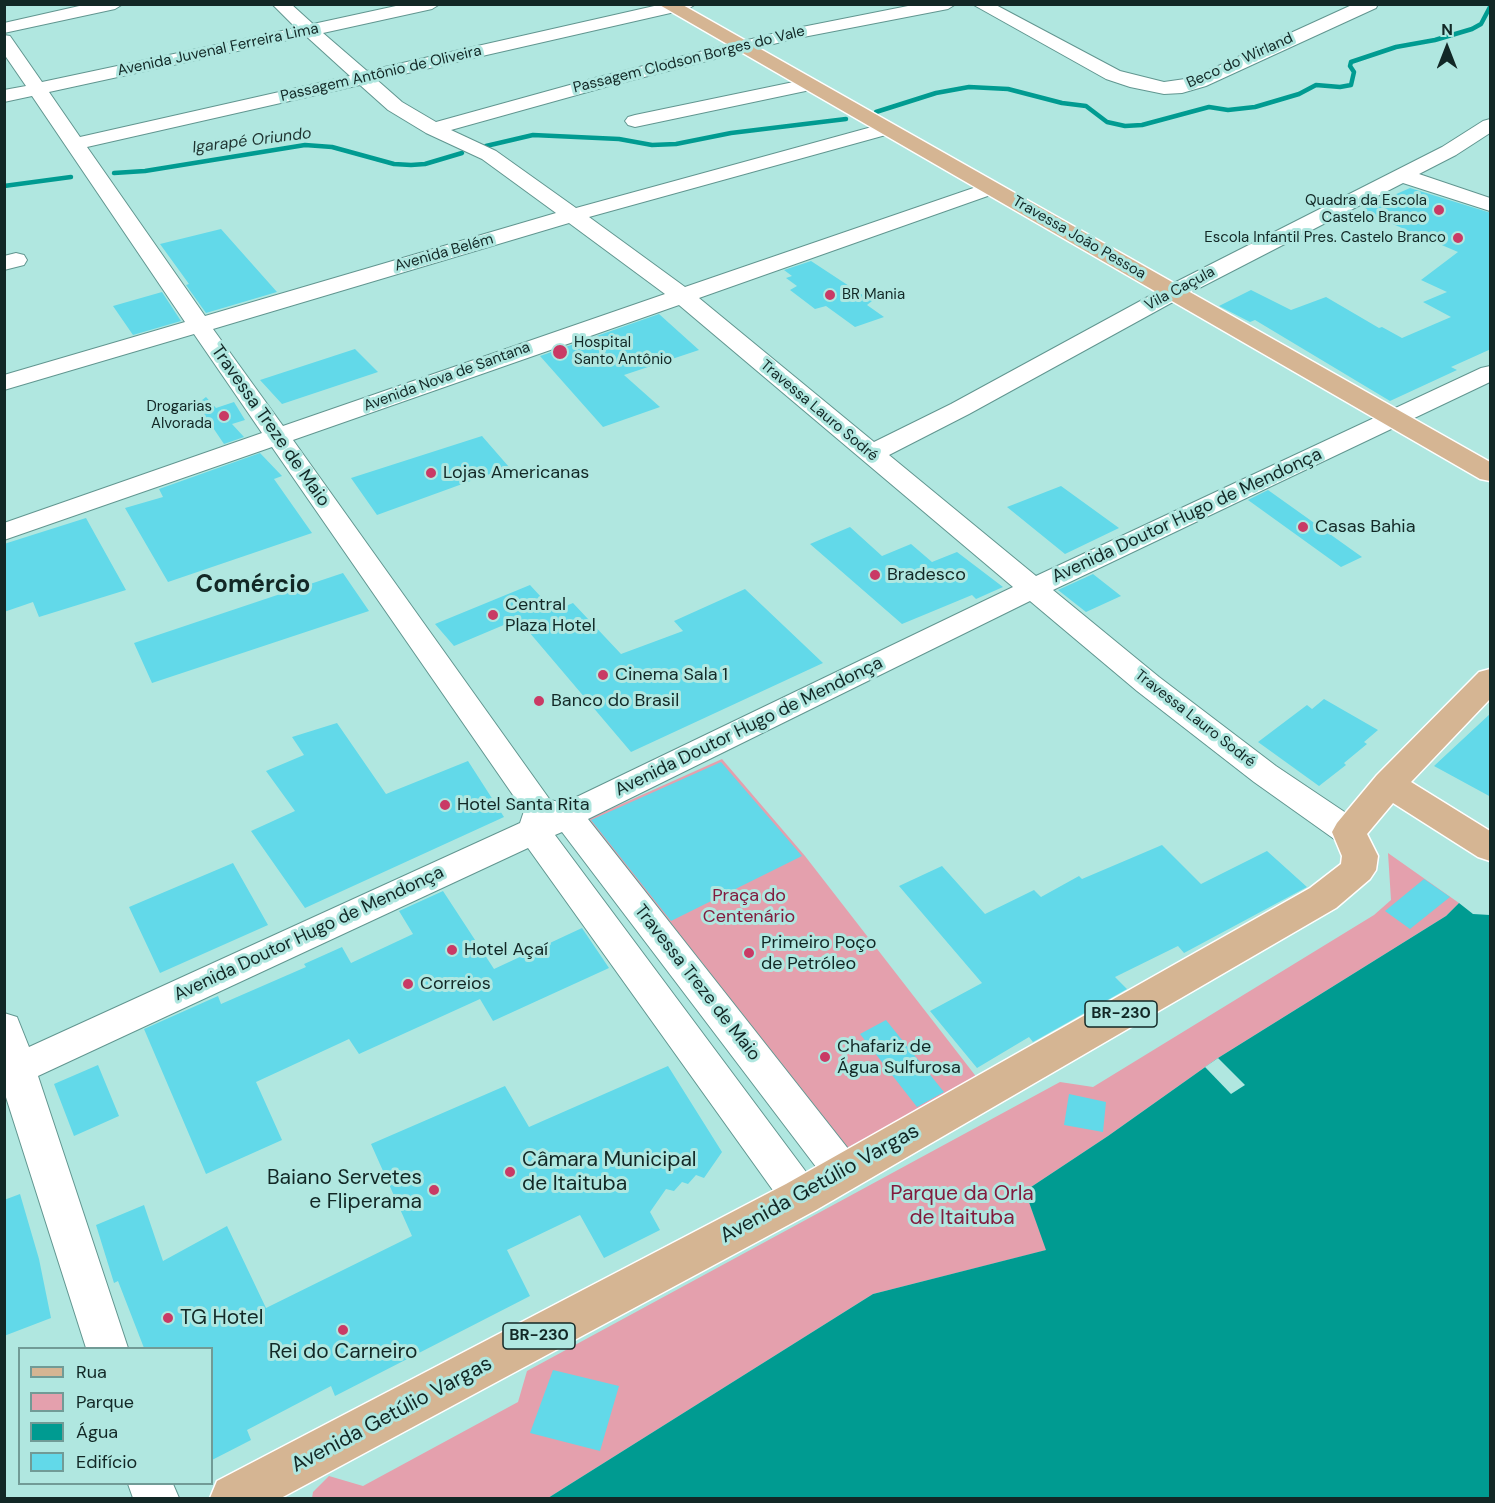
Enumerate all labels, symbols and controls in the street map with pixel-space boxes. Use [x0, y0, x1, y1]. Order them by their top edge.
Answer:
north arrow [1417, 18, 1477, 78]
text: N [1441, 19, 1453, 40]
street label: Avenida Juvenal Ferreira Lima [116, 20, 320, 80]
street label: Passagem Clodson Borges do Vale [571, 22, 807, 98]
street label: Beco do Wirland [1184, 29, 1296, 93]
street label: Passagem Antônio de Oliveira [279, 42, 483, 106]
water label: Igarapé Oriundo [191, 124, 313, 158]
place label: Quadra da Escola Castelo Branco [1305, 192, 1427, 227]
street label: Travessa João Pessoa [1009, 193, 1149, 283]
marker: Quadra da Escola Castelo Branco [1432, 203, 1446, 217]
place label: Escola Infantil Pres. Castelo Branco [1204, 229, 1446, 247]
street label: Avenida Belém [393, 230, 495, 276]
marker: Escola Infantil Pres. Castelo Branco [1451, 231, 1465, 245]
street label: Vila Caçula [1142, 263, 1218, 315]
place label: BR Mania [842, 286, 905, 304]
marker: BR Mania [823, 288, 837, 302]
place label: Hospital Santo Antônio [574, 334, 672, 369]
street label: Avenida Nova de Santana [361, 338, 533, 416]
street label: Travessa Treze de Maio [206, 341, 334, 511]
marker: Hospital Santo Antônio [551, 343, 569, 361]
street label: Travessa Lauro Sodré [757, 357, 881, 465]
place label: Drogarias Alvorada [146, 398, 212, 433]
marker: Drogarias Alvorada [217, 409, 231, 423]
street label: Avenida Doutor Hugo de Mendonça [1049, 444, 1325, 588]
place label: Lojas Americanas [443, 462, 589, 484]
marker: Lojas Americanas [424, 466, 438, 480]
place label: Casas Bahia [1315, 516, 1415, 538]
marker: Casas Bahia [1296, 520, 1310, 534]
place label: Bradesco [887, 564, 966, 586]
marker: Bradesco [868, 568, 882, 582]
district label: Comércio [196, 572, 310, 600]
place label: Central Plaza Hotel [505, 594, 596, 636]
marker: Central Plaza Hotel [486, 608, 500, 622]
street label: Avenida Doutor Hugo de Mendonça [612, 653, 886, 801]
place label: Cinema Sala 1 [615, 664, 728, 686]
street label: Travessa Lauro Sodré [1131, 666, 1259, 772]
marker: Cinema Sala 1 [596, 668, 610, 682]
place label: Banco do Brasil [551, 690, 679, 712]
marker: Banco do Brasil [532, 694, 546, 708]
place label: Hotel Santa Rita [457, 794, 589, 816]
marker: Hotel Santa Rita [438, 798, 452, 812]
street label: Avenida Doutor Hugo de Mendonça [171, 862, 447, 1006]
park label: Praça do Centenário [703, 885, 795, 928]
street label: Travessa Treze de Maio [629, 901, 765, 1065]
place label: Primeiro Poço de Petróleo [761, 932, 876, 974]
place label: Hotel Açaí [464, 939, 548, 961]
marker: Hotel Açaí [445, 943, 459, 957]
marker: Primeiro Poço de Petróleo [742, 946, 756, 960]
place label: Correios [420, 973, 491, 995]
marker: Correios [401, 977, 415, 991]
road number: BR-230 [1085, 1001, 1157, 1027]
place label: Chafariz de Água Sulfurosa [837, 1036, 961, 1078]
marker: Chafariz de Água Sulfurosa [818, 1050, 832, 1064]
street label: Avenida Getúlio Vargas [716, 1119, 924, 1249]
place label: Câmara Municipal de Itaituba [522, 1147, 696, 1197]
place label: Baiano Servetes e Fliperama [267, 1165, 422, 1215]
marker: Câmara Municipal de Itaituba [503, 1165, 517, 1179]
park label: Parque da Orla de Itaituba [890, 1181, 1034, 1231]
marker: Baiano Servetes e Fliperama [427, 1183, 441, 1197]
place label: TG Hotel [180, 1305, 263, 1331]
marker: TG Hotel [161, 1311, 175, 1325]
marker: Rei do Carneiro [336, 1323, 350, 1337]
road number: BR-230 [503, 1323, 575, 1349]
place label: Rei do Carneiro [269, 1339, 417, 1365]
legend [18, 1347, 213, 1485]
street label: Avenida Getúlio Vargas [287, 1351, 497, 1479]
text: Rua [76, 1360, 107, 1384]
text: Parque [76, 1390, 134, 1414]
text: Água [76, 1420, 118, 1444]
text: Edifício [76, 1450, 137, 1474]

